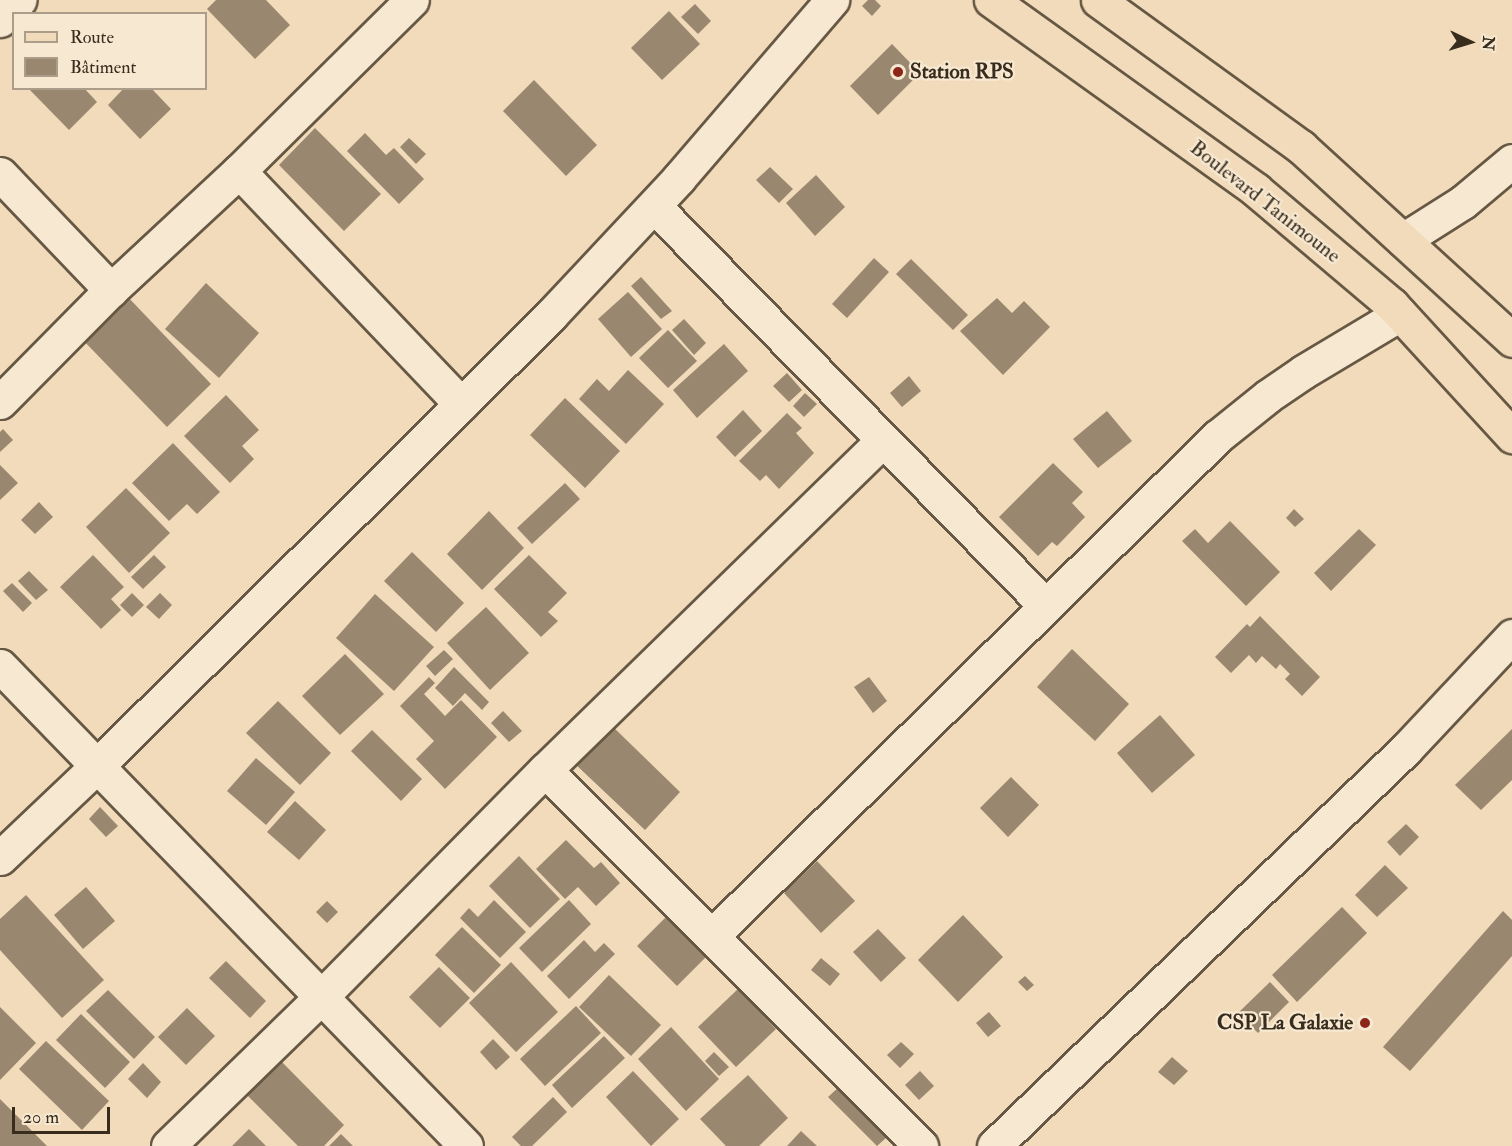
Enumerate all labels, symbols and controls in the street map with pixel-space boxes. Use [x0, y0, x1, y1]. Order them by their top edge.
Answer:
legend [12, 12, 207, 90]
north arrow [1440, 12, 1500, 72]
text: Route [70, 26, 114, 49]
text: N [1477, 35, 1498, 51]
text: Bâtiment [70, 56, 136, 79]
place label: Station RPS [910, 59, 1014, 85]
marker: Station RPS [891, 65, 905, 79]
street label: Boulevard Tanimoune [1185, 135, 1345, 269]
place label: CSP La Galaxie [1217, 1010, 1353, 1036]
marker: CSP La Galaxie [1358, 1016, 1372, 1030]
scale bar [15, 1095, 112, 1133]
text: 20 m [23, 1106, 59, 1129]

